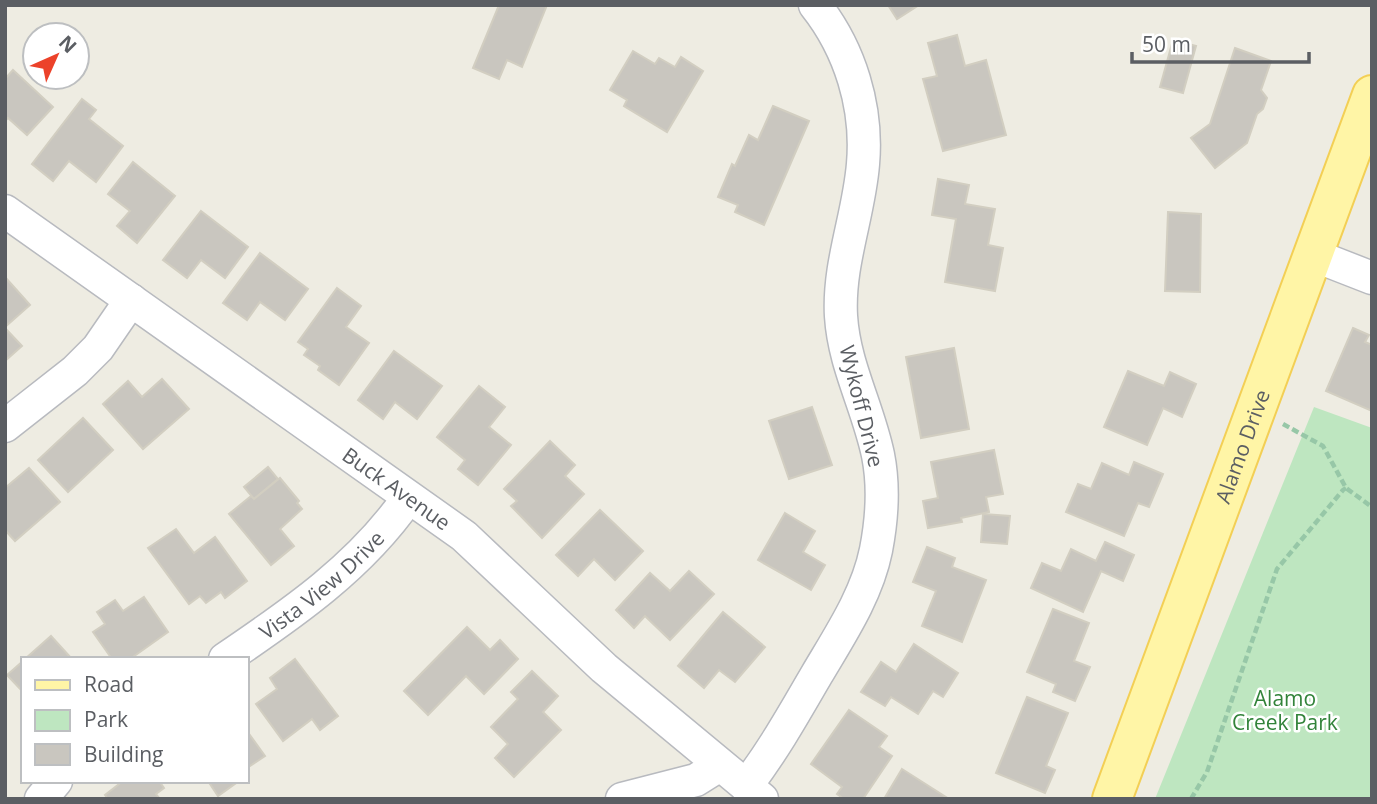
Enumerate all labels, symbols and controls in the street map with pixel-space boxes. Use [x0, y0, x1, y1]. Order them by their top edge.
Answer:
north arrow [21, 21, 91, 91]
scale bar [1132, 21, 1309, 65]
text: N [53, 29, 83, 59]
text: 50 m [1142, 30, 1191, 58]
street label: Wykoff Drive [833, 342, 891, 470]
street label: Alamo Drive [1208, 385, 1276, 507]
street label: Buck Avenue [337, 440, 456, 536]
street label: Vista View Drive [254, 524, 390, 645]
legend [21, 657, 248, 783]
text: Road [84, 670, 134, 698]
park label: Alamo Creek Park [1232, 684, 1338, 736]
text: Park [84, 705, 128, 733]
text: Building [84, 740, 163, 768]

